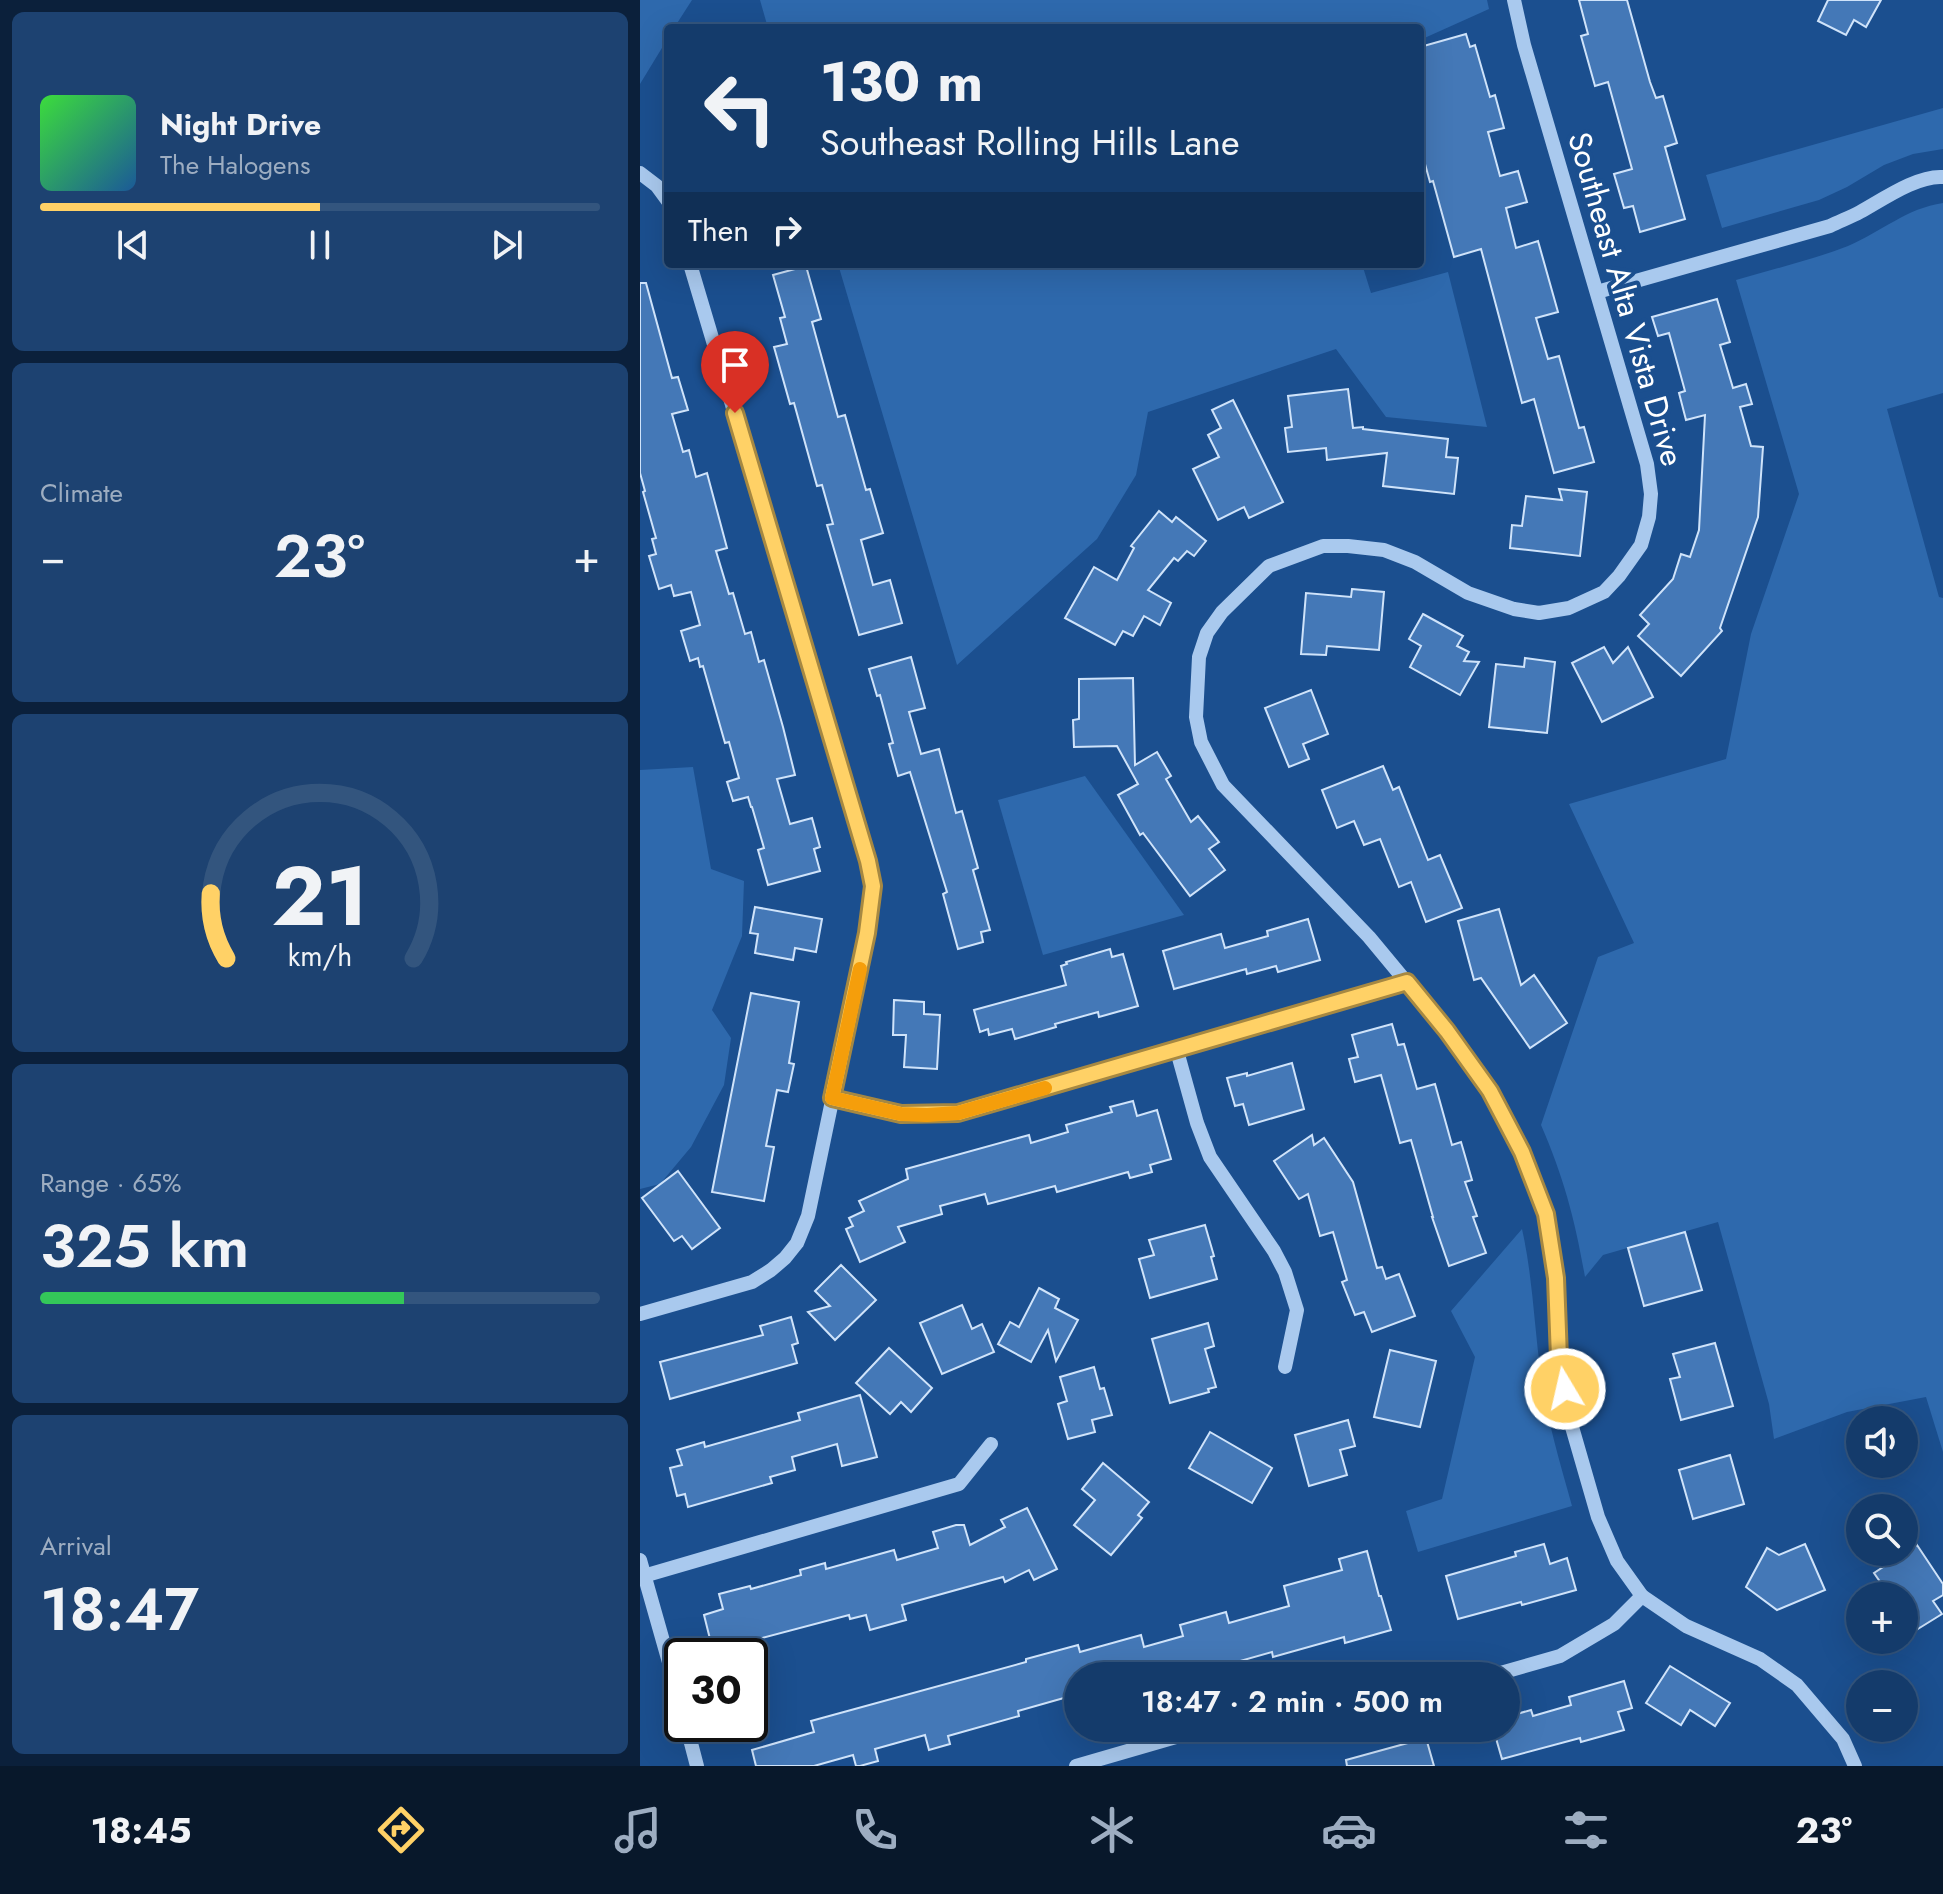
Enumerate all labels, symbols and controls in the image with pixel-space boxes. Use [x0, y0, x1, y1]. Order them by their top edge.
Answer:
text: 130 m [820, 41, 983, 122]
icon: left [688, 56, 792, 160]
text: Night Drive [160, 103, 321, 146]
text: Southeast Rolling Hills Lane [820, 116, 1240, 168]
street label: Southeast Alta Vista Drive [1556, 127, 1696, 471]
text: The Halogens [160, 146, 311, 184]
icon: right [765, 208, 809, 252]
text: Then [688, 209, 749, 252]
icon: previous [111, 223, 155, 267]
icon: pause [298, 223, 342, 267]
icon: next [485, 223, 529, 267]
pin [701, 331, 769, 413]
icon: arrive [713, 343, 757, 387]
text: Climate [40, 474, 123, 512]
text: 23° [274, 513, 365, 600]
text: − [40, 525, 66, 589]
text: + [573, 525, 600, 589]
text: 21 [272, 836, 368, 956]
text: km/h [288, 935, 352, 977]
text: Range · 65% [40, 1164, 182, 1202]
text: 325 km [40, 1203, 249, 1290]
position arrow [1523, 1347, 1607, 1431]
map controls [1846, 1406, 1918, 1742]
button: sound [1846, 1406, 1918, 1478]
button: search [1846, 1494, 1918, 1566]
text: Arrival [40, 1527, 112, 1565]
text: 18:47 [40, 1566, 199, 1653]
button: + [1846, 1582, 1918, 1654]
speed limit sign: 30 [664, 1638, 768, 1742]
button: − [1846, 1670, 1918, 1742]
text: 18:47 · 2 min · 500 m [1141, 1680, 1443, 1723]
icon: directions [373, 1802, 429, 1858]
icon: music [610, 1802, 666, 1858]
icon: phone [847, 1802, 903, 1858]
icon: climate [1084, 1802, 1140, 1858]
icon: car [1321, 1802, 1377, 1858]
icon: filters [1558, 1802, 1614, 1858]
text: 18:45 [91, 1804, 191, 1856]
text: 23° [1796, 1804, 1852, 1856]

